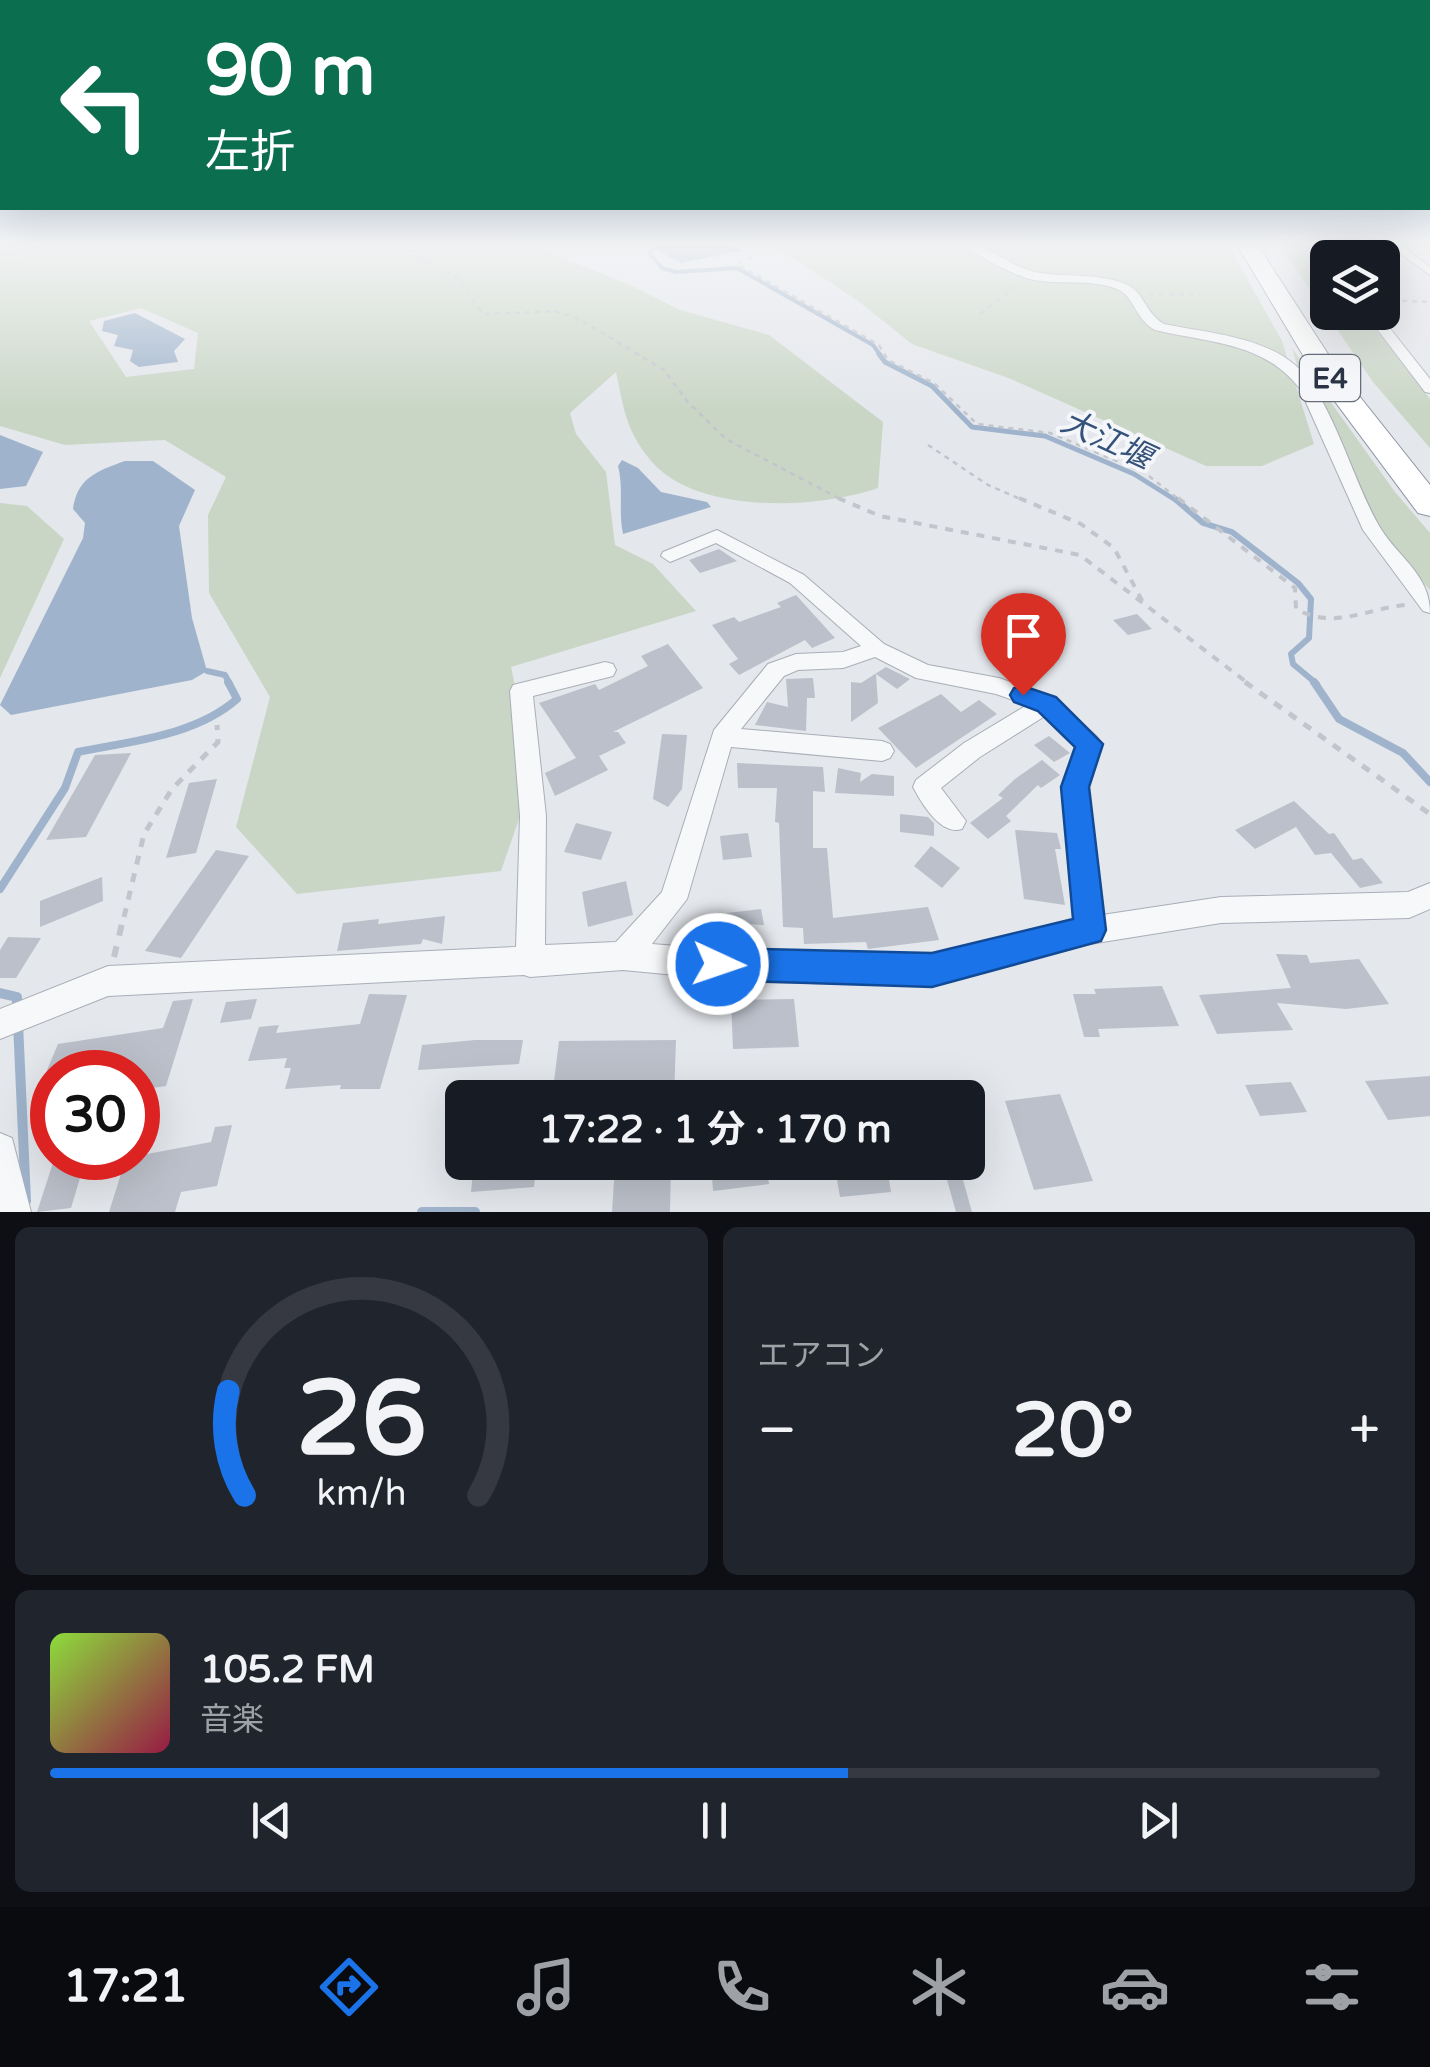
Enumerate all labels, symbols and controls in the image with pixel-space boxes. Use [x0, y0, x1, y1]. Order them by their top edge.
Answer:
text: 90 m [205, 30, 375, 114]
icon: left [40, 40, 170, 170]
text: 左折 [205, 126, 295, 180]
map controls [1310, 240, 1400, 330]
button: layers [1310, 240, 1400, 330]
road number: E4 [1300, 355, 1360, 401]
water label: 大江堰 [1055, 402, 1163, 480]
pin [981, 593, 1066, 696]
icon: arrive [996, 608, 1051, 663]
position arrow [666, 912, 770, 1016]
speed limit sign: 30 [30, 1050, 160, 1180]
text: 17:22 · 1 分 · 170 m [539, 1107, 891, 1153]
text: エアコン [758, 1337, 886, 1375]
text: 26 [296, 1358, 427, 1483]
text: 20° [1012, 1386, 1134, 1476]
text: − [758, 1398, 797, 1464]
text: + [1349, 1398, 1380, 1464]
text: km/h [316, 1472, 406, 1515]
text: 105.2 FM [200, 1647, 375, 1693]
text: 音楽 [200, 1701, 264, 1739]
icon: previous [244, 1793, 299, 1848]
icon: pause [687, 1793, 742, 1848]
icon: next [1131, 1793, 1186, 1848]
icon: directions [314, 1952, 384, 2022]
icon: music [511, 1952, 581, 2022]
icon: phone [707, 1952, 777, 2022]
icon: climate [904, 1952, 974, 2022]
icon: car [1100, 1952, 1170, 2022]
icon: filters [1297, 1952, 1367, 2022]
text: 17:21 [63, 1960, 188, 2014]

